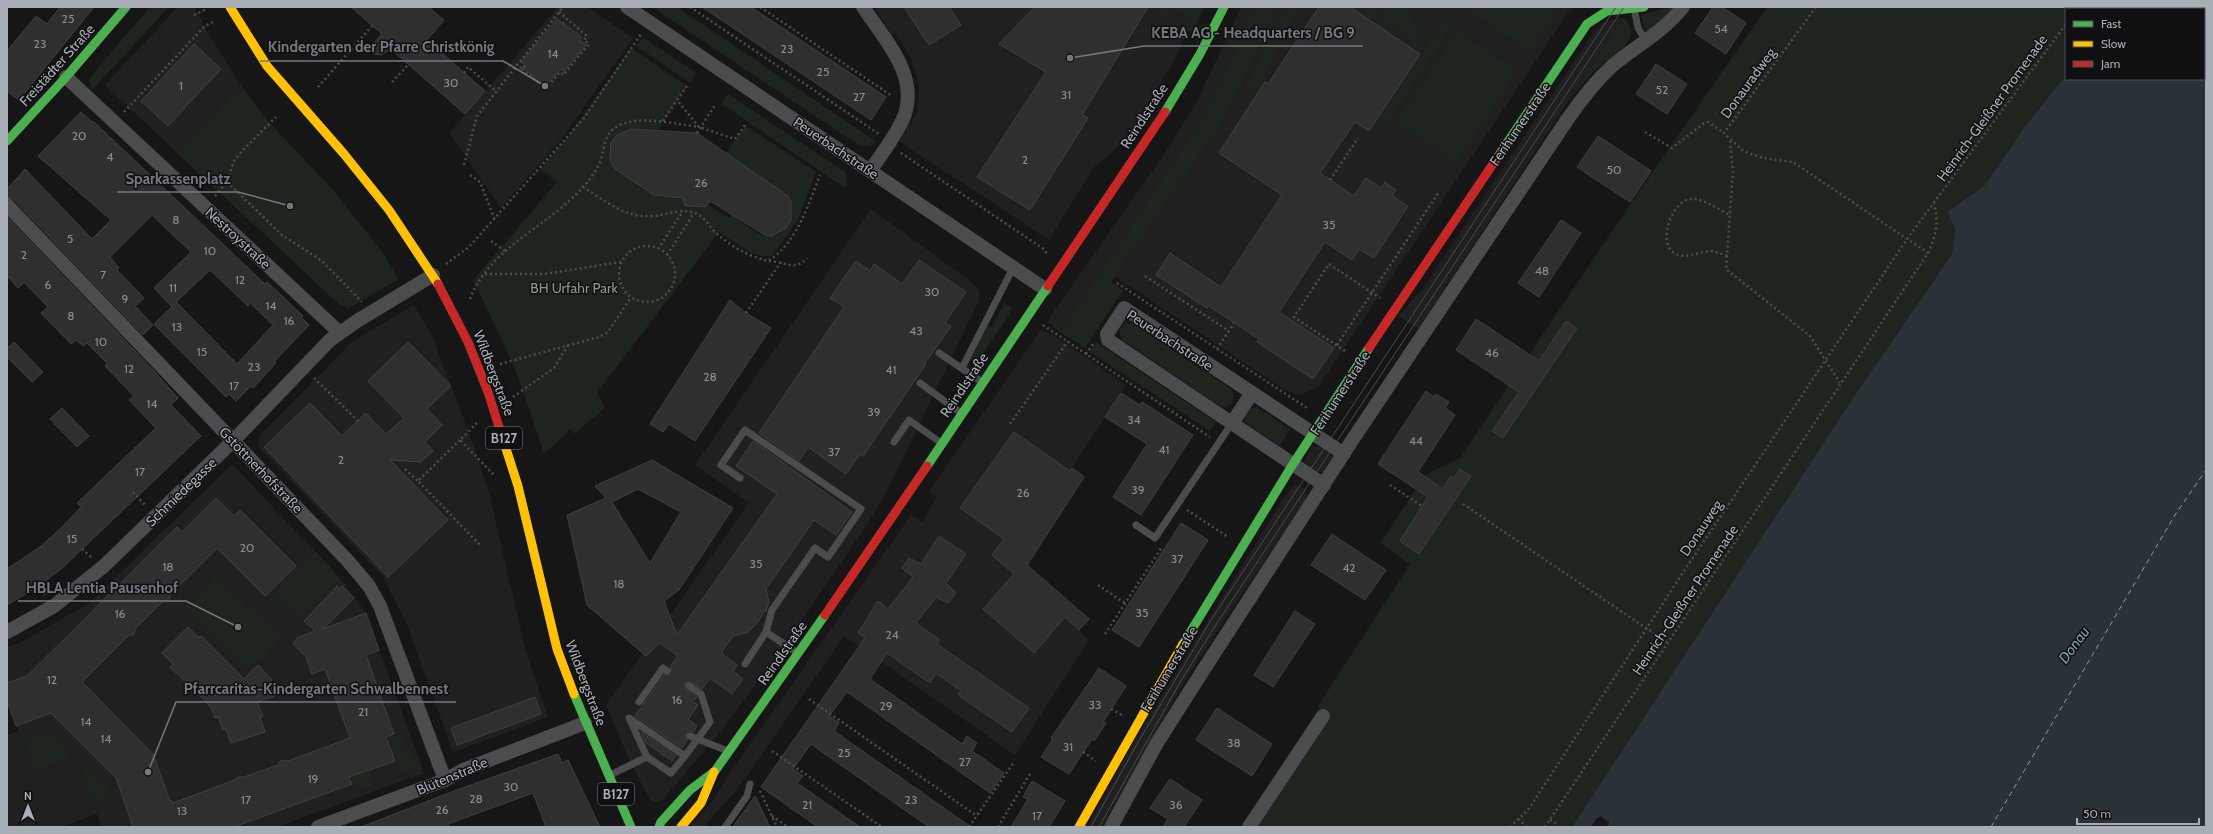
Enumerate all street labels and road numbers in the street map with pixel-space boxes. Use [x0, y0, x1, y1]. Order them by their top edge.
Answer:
street label: Freistädter Straße [15, 20, 99, 110]
street label: Heinrich-Gleißner Promenade [1933, 31, 2051, 185]
street label: Donauradweg [1716, 43, 1780, 122]
street label: Ferihumerstraße [1485, 79, 1555, 169]
street label: Reindlstraße [1116, 80, 1172, 152]
street label: Peuerbachstraße [790, 113, 882, 183]
street label: Nestroystraße [202, 203, 274, 273]
street label: Peuerbachstraße [1124, 305, 1216, 375]
street label: Wildbergstraße [469, 328, 519, 418]
street label: Ferihumerstraße [1306, 348, 1374, 438]
street label: Reindlstraße [936, 349, 992, 421]
street label: Gstöttnerhofstraße [215, 423, 307, 517]
road number: B127 [486, 427, 522, 449]
street label: Schmiedegasse [142, 454, 220, 530]
street label: Donauweg [1676, 496, 1727, 560]
street label: Heinrich-Gleißner Promenade [1628, 522, 1742, 678]
street label: Reindlstraße [753, 618, 811, 688]
street label: Ferihumerstraße [1136, 623, 1202, 715]
street label: Wildbergstraße [561, 638, 611, 728]
street label: Blütenstraße [414, 753, 490, 799]
road number: B127 [598, 783, 634, 805]

